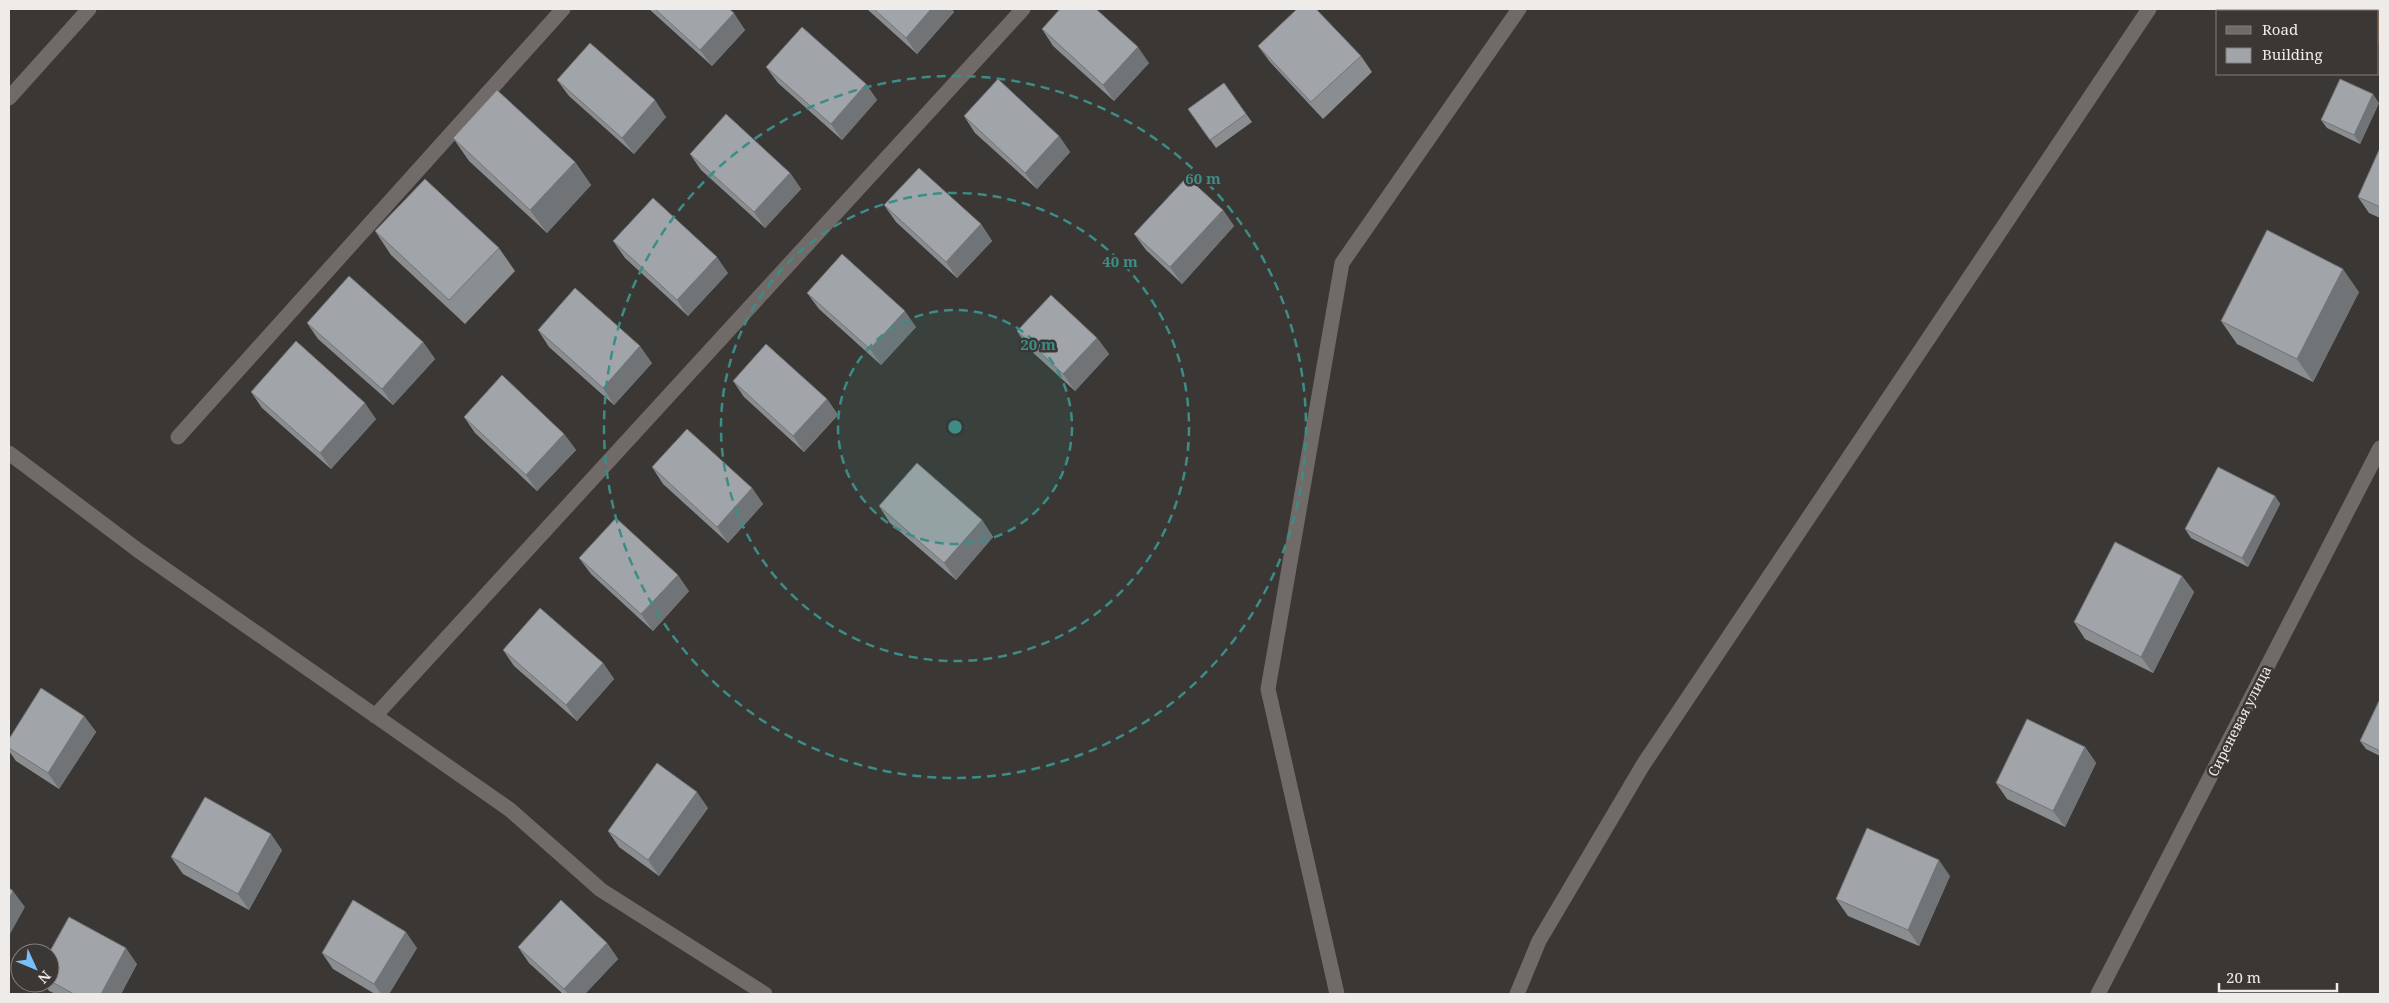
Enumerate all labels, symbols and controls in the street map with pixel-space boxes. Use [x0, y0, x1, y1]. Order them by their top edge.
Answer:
legend [2216, 10, 2379, 75]
text: Road [2262, 19, 2298, 39]
text: Building [2262, 44, 2323, 64]
text: 60 m [1185, 168, 1221, 188]
text: 40 m [1102, 251, 1138, 271]
text: 20 m [1020, 334, 1056, 354]
centre of rings [946, 418, 964, 436]
street label: Сиреневая улица [2203, 662, 2275, 780]
north arrow [10, 943, 60, 993]
scale bar [2219, 960, 2336, 992]
text: N [34, 967, 55, 988]
text: 20 m [2226, 967, 2261, 987]

